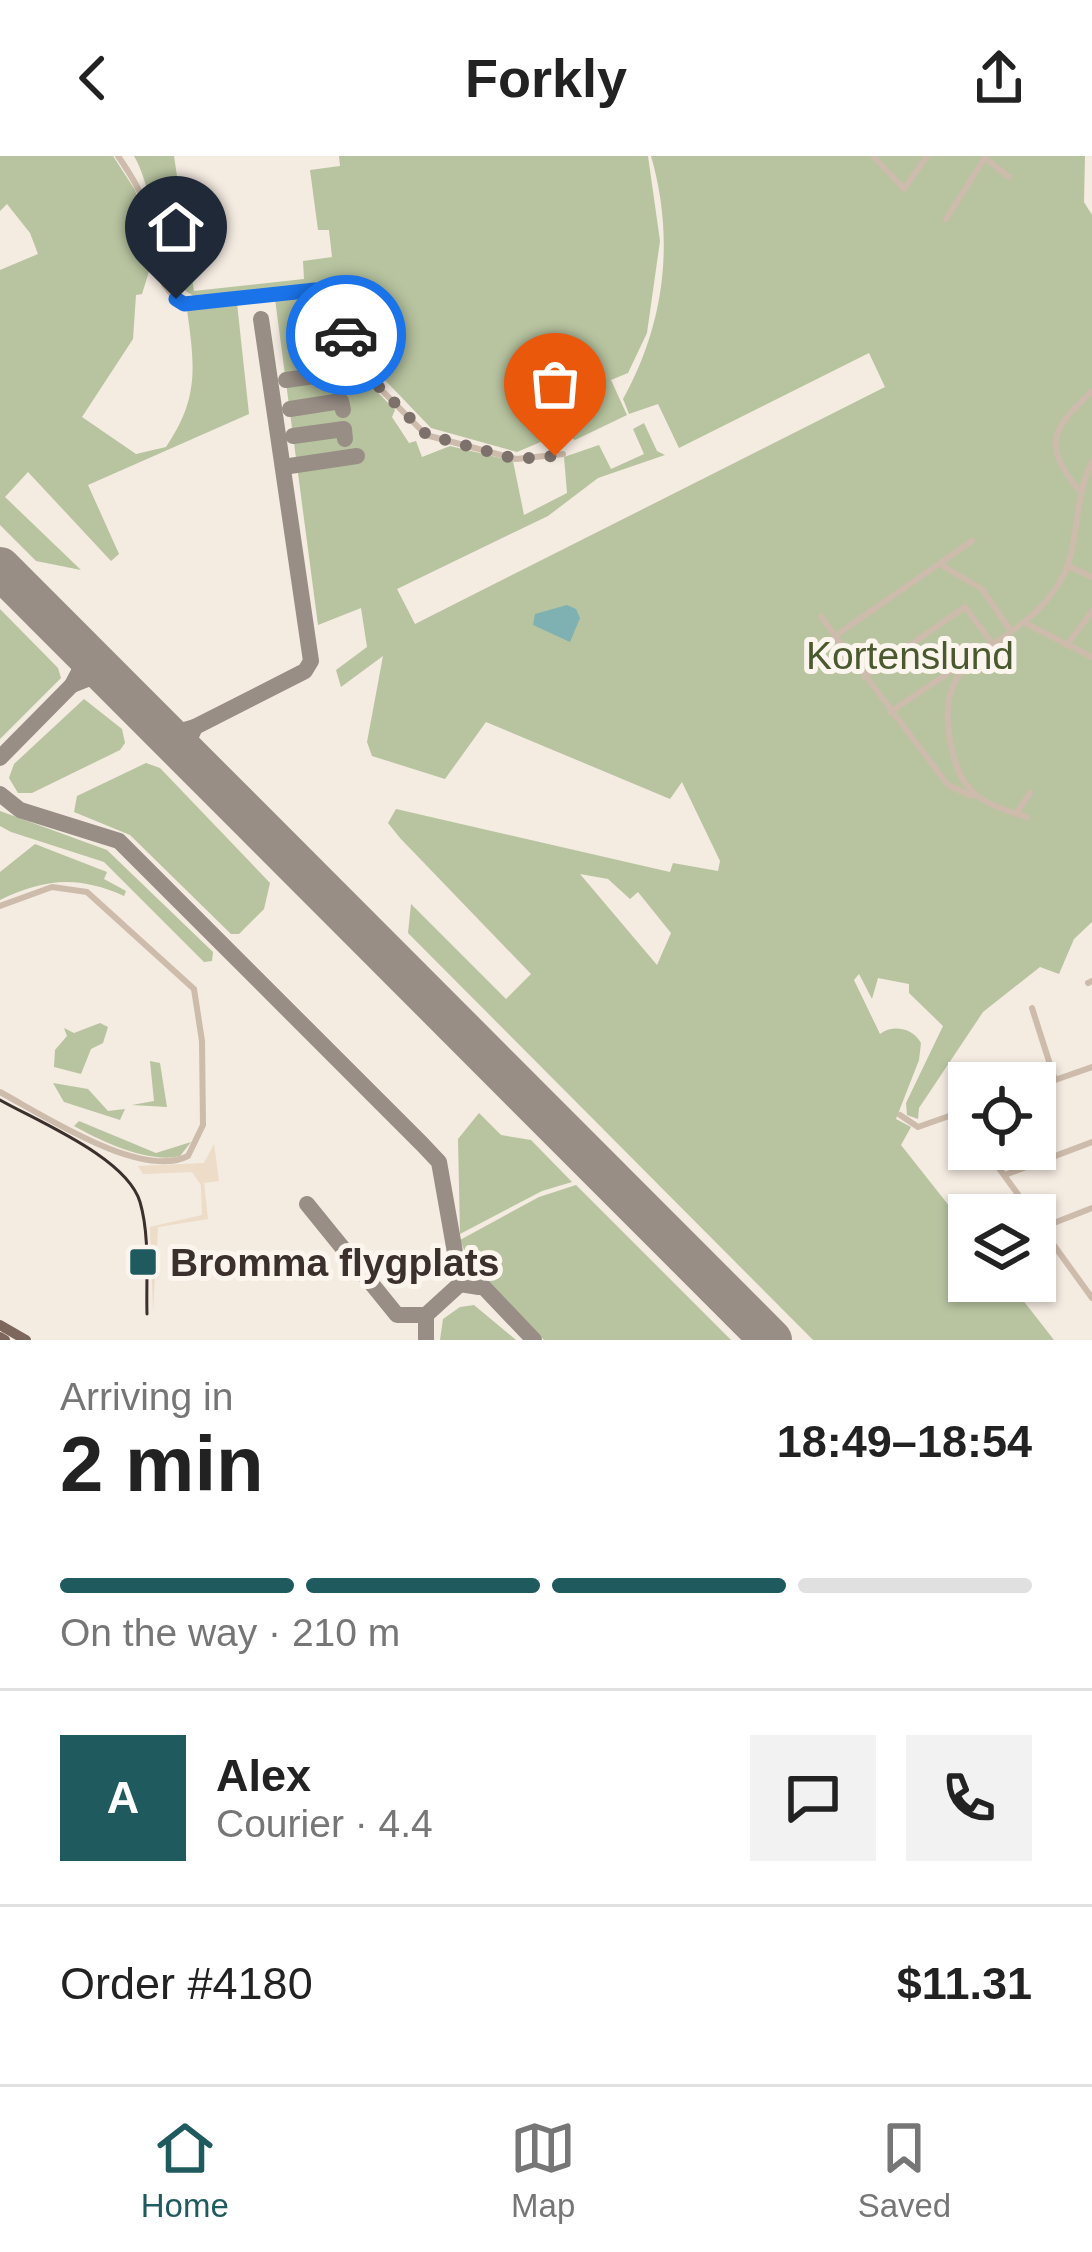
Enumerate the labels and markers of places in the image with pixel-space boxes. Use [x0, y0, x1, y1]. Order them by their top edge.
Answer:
pin [125, 176, 227, 299]
pin [504, 333, 606, 456]
place label: Bromma flygplats [170, 1241, 499, 1284]
marker: Bromma flygplats [127, 1246, 159, 1278]

